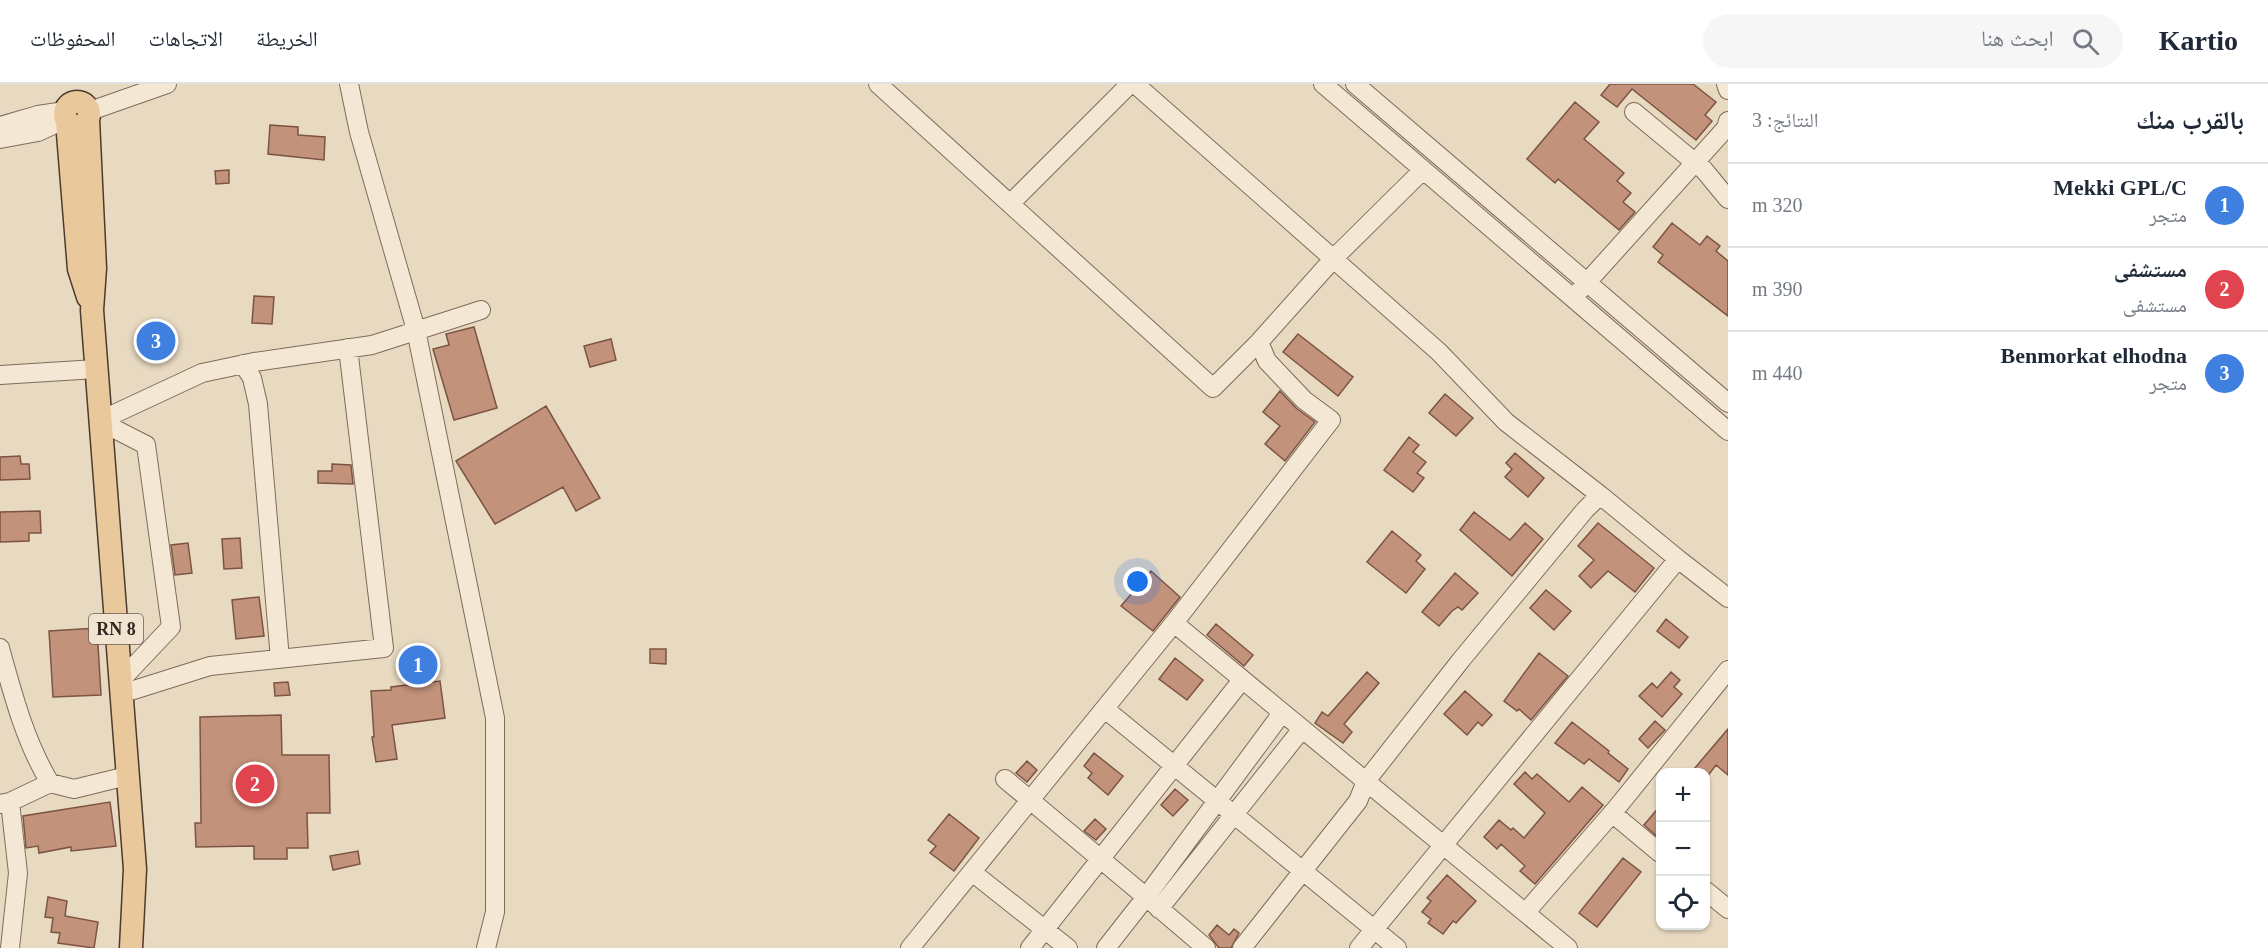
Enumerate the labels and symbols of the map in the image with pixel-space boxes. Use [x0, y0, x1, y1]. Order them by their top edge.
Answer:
pin: 3 [136, 318, 176, 364]
your location [1123, 567, 1152, 596]
road number: RN 8 [89, 614, 143, 644]
pin: 1 [398, 642, 438, 688]
pin: 2 [236, 762, 274, 806]

